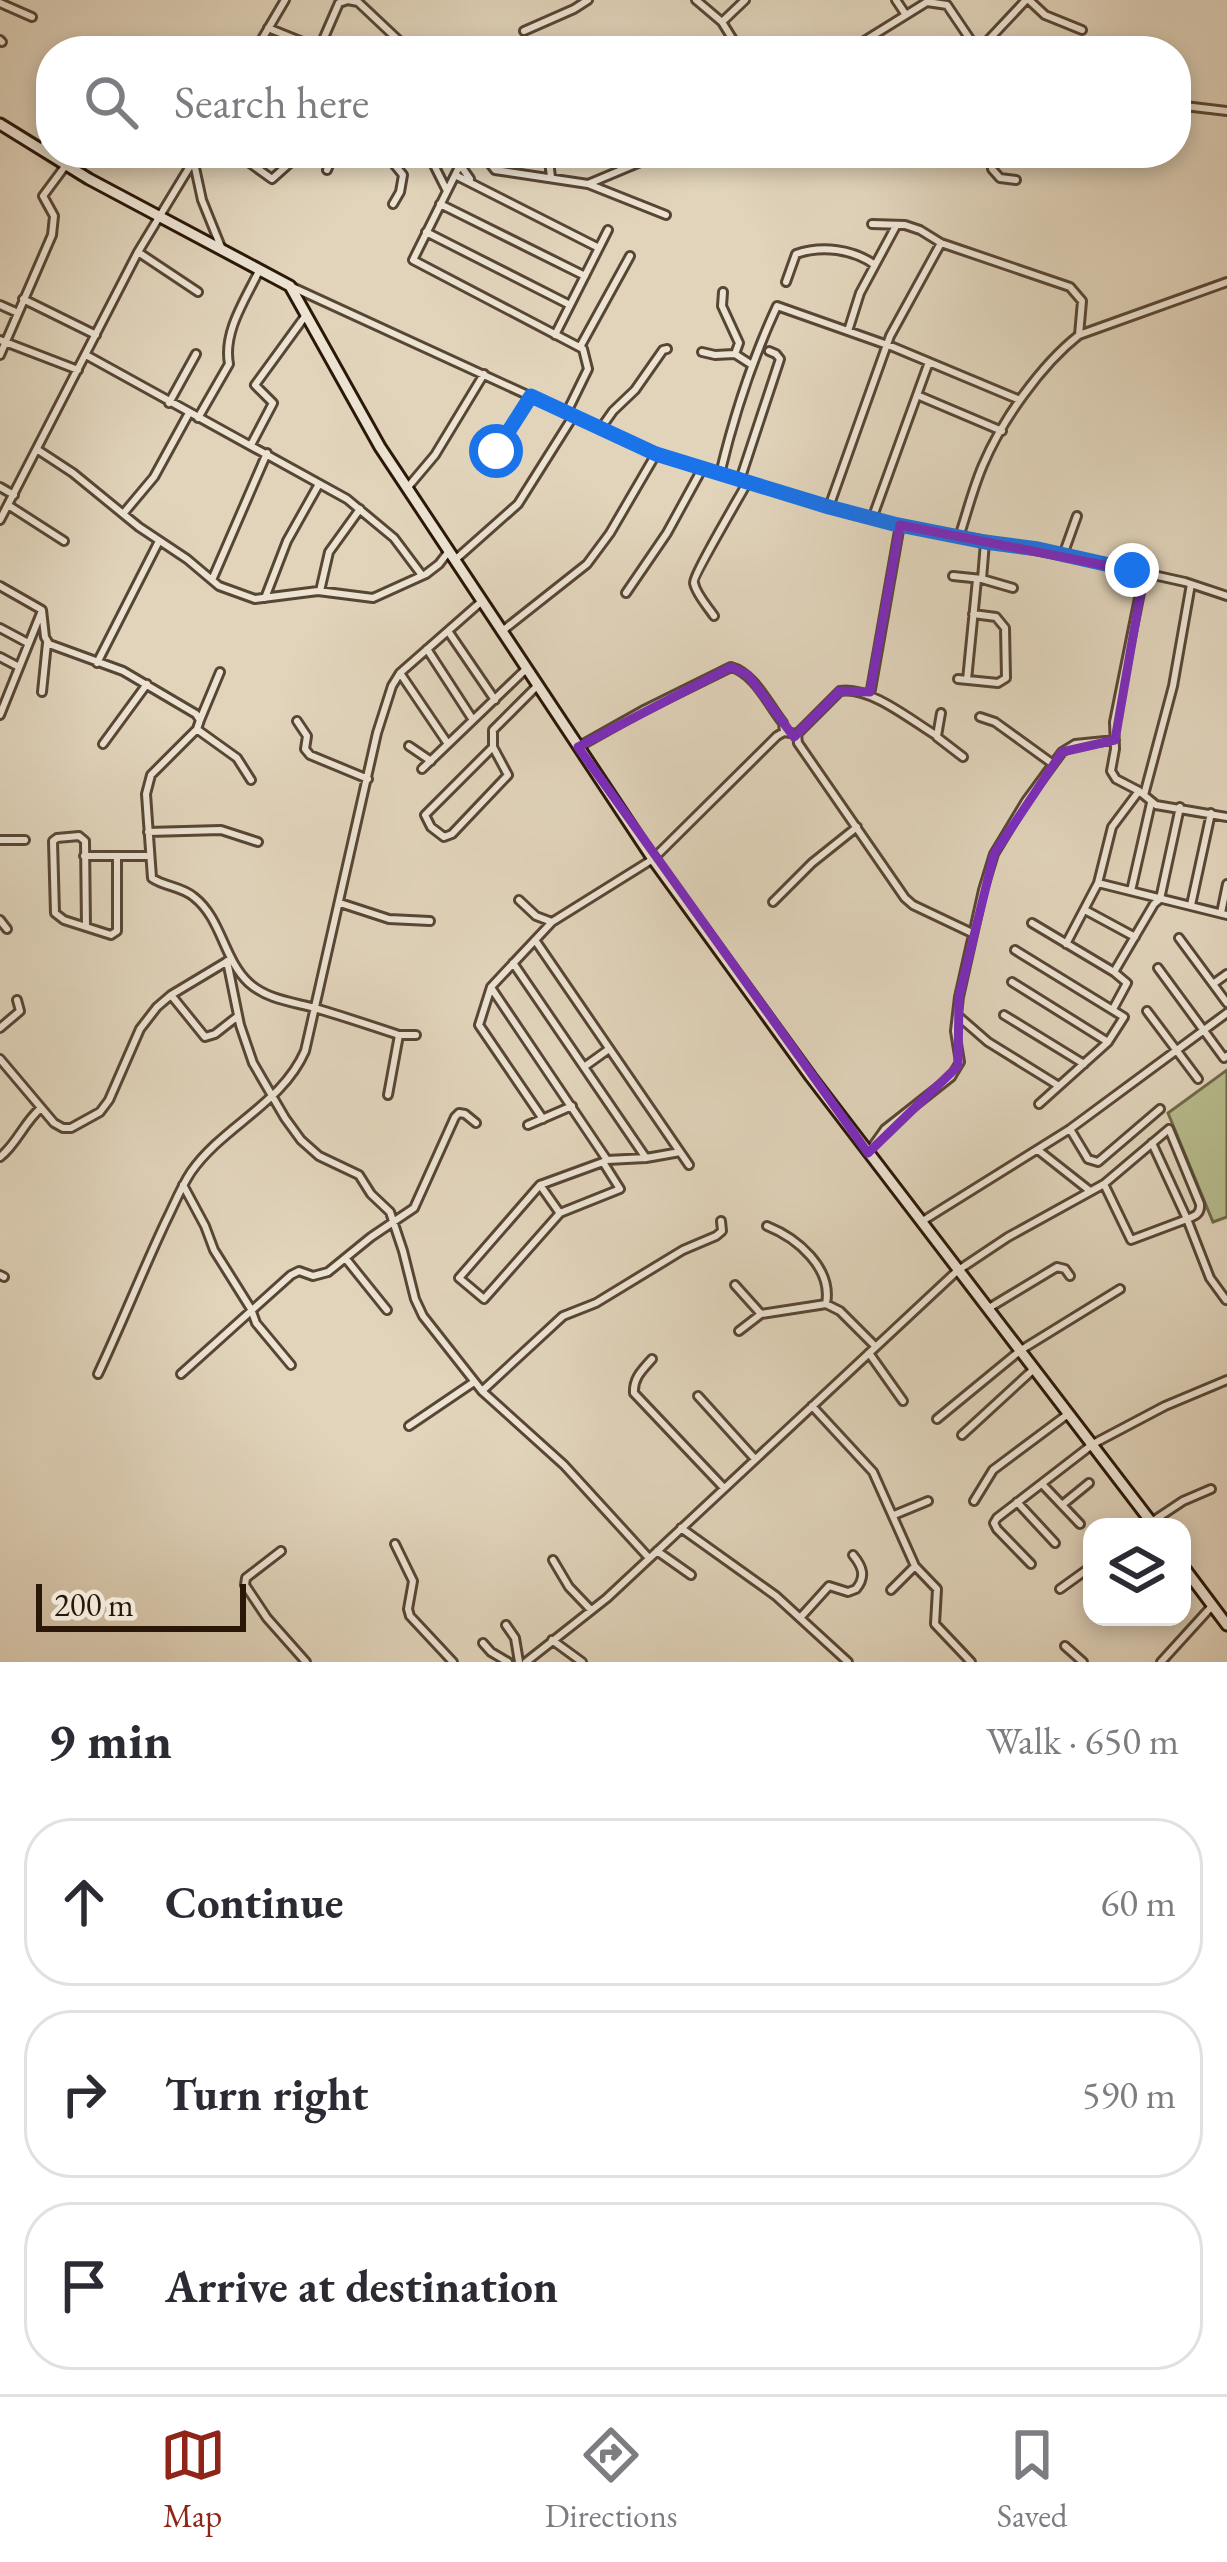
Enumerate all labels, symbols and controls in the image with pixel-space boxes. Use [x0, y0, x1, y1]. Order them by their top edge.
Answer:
search box [36, 36, 1191, 168]
icon: search [78, 69, 144, 135]
text: Search here [174, 73, 369, 131]
route start [469, 424, 523, 478]
route end [1105, 543, 1159, 597]
map controls [1083, 1518, 1191, 1626]
button: layers [1083, 1518, 1191, 1626]
scale bar [36, 1578, 246, 1631]
text: 200 m [54, 1583, 134, 1626]
text: 9 min [48, 1707, 172, 1773]
text: Walk · 650 m [986, 1715, 1179, 1766]
icon: ahead [51, 1869, 117, 1935]
text: Continue [165, 1873, 343, 1931]
text: 60 m [1100, 1877, 1176, 1928]
icon: right [51, 2061, 117, 2127]
text: Turn right [165, 2065, 368, 2123]
text: 590 m [1082, 2069, 1176, 2120]
icon: arrive [51, 2253, 117, 2319]
text: Arrive at destination [165, 2257, 558, 2315]
tab: Map [160, 2422, 226, 2537]
tab: Directions [545, 2422, 678, 2537]
tab: Saved [997, 2422, 1067, 2537]

